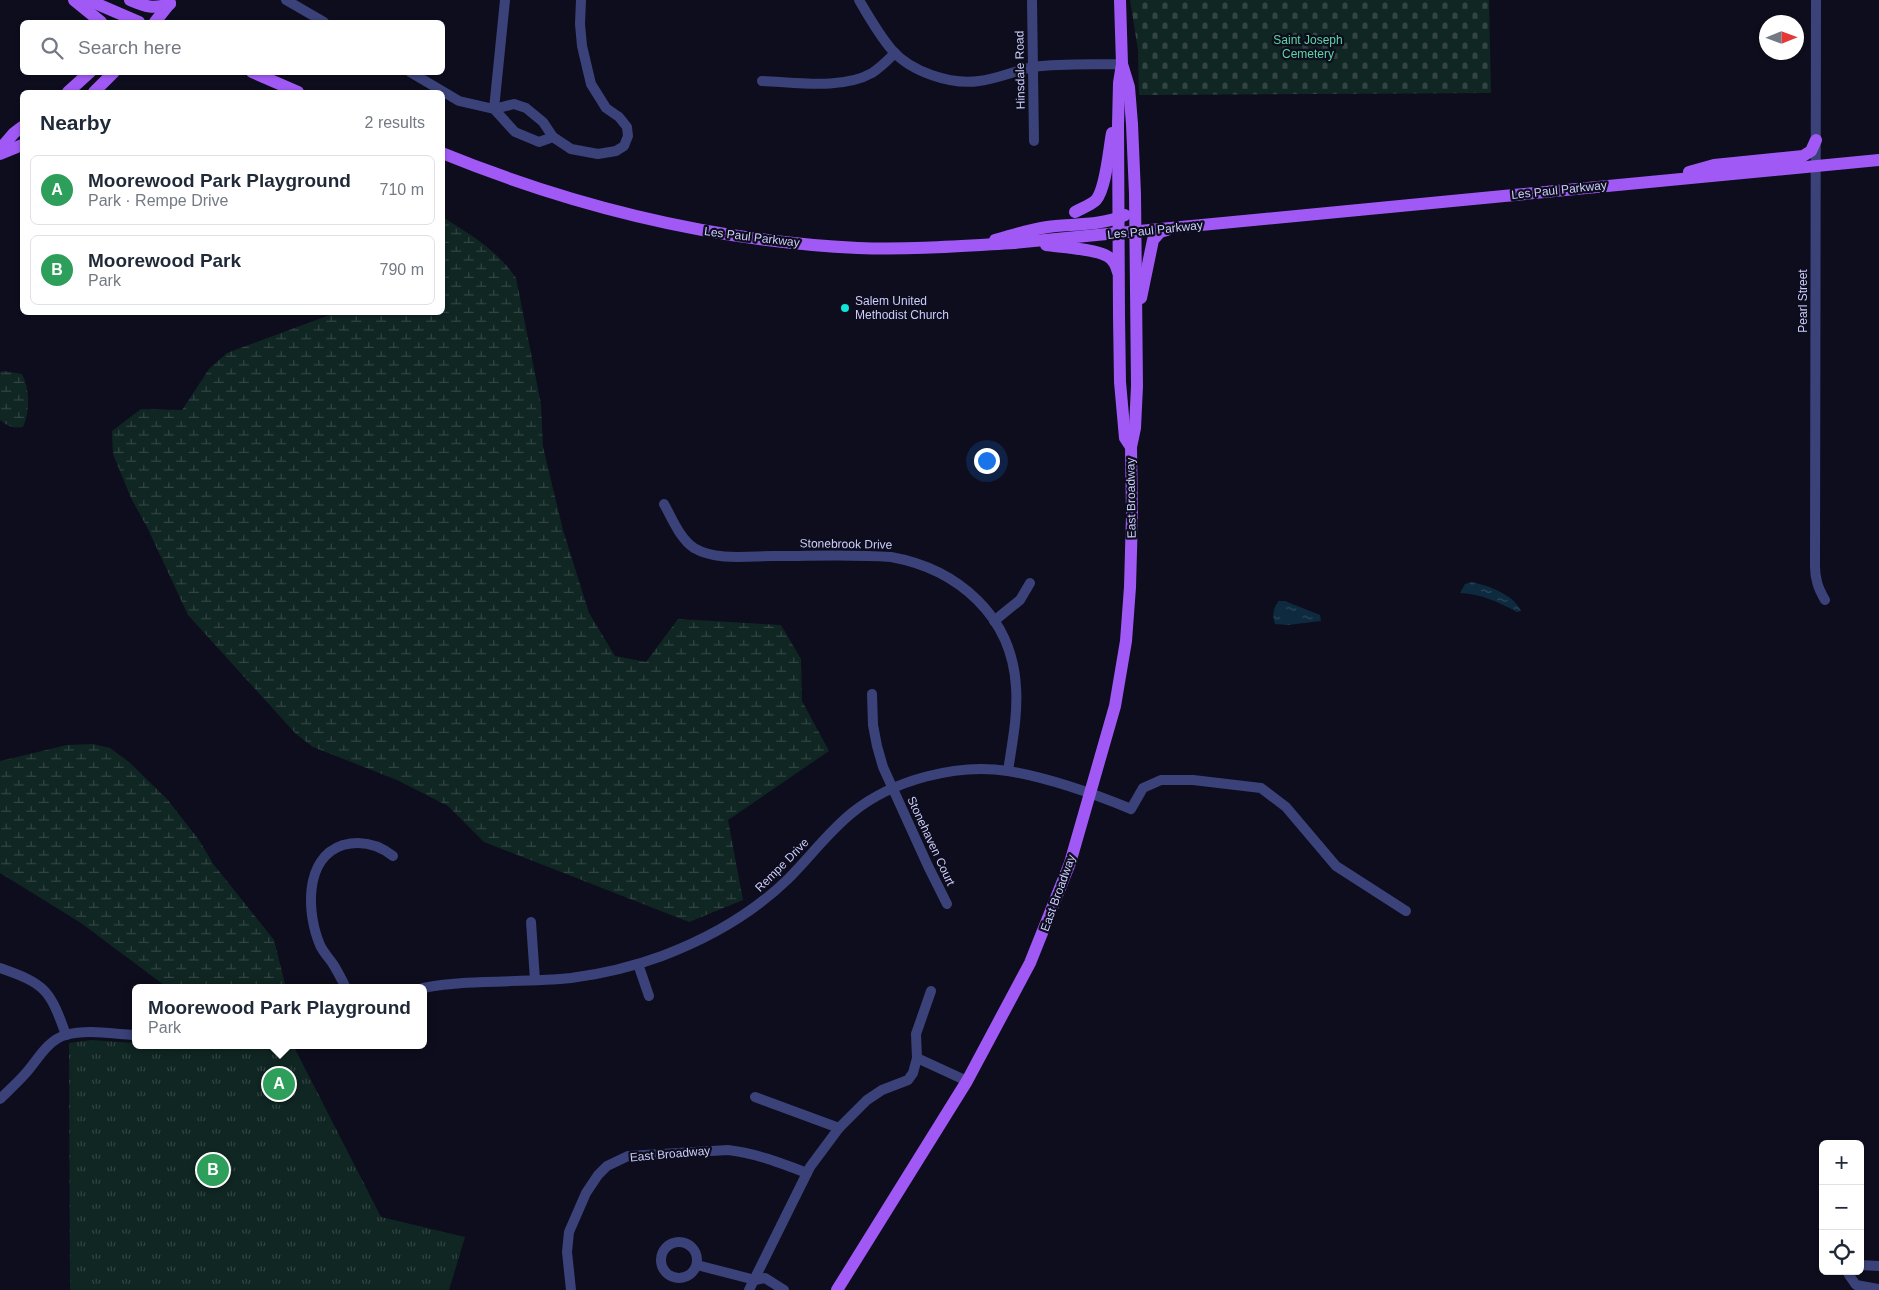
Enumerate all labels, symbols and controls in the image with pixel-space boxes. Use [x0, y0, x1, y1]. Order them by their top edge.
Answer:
north arrow [1759, 15, 1804, 60]
search box [20, 20, 445, 75]
street label: Hinsdale Road [1012, 31, 1028, 109]
park label: Saint Joseph Cemetery [1273, 33, 1343, 61]
icon: search [38, 34, 66, 62]
text: Search here [78, 37, 182, 58]
text: Nearby [40, 111, 111, 134]
text: 2 results [365, 114, 425, 131]
text: Moorewood Park Playground [88, 170, 351, 191]
street label: Les Paul Parkway [1511, 178, 1607, 202]
text: A [51, 181, 63, 198]
text: 710 m [380, 181, 424, 198]
text: Park · Rempe Drive [88, 192, 228, 209]
street label: Les Paul Parkway [1107, 218, 1203, 242]
street label: Les Paul Parkway [703, 224, 801, 250]
text: Moorewood Park [88, 250, 241, 271]
text: B [51, 261, 63, 278]
text: 790 m [380, 261, 424, 278]
street label: Pearl Street [1796, 269, 1810, 333]
text: Park [88, 272, 121, 289]
place label: Salem United Methodist Church [855, 294, 949, 322]
marker: Salem United Methodist Church [839, 302, 851, 314]
your location [974, 448, 1000, 474]
street label: East Broadway [1123, 458, 1139, 538]
street label: Stonebrook Drive [800, 536, 893, 552]
street label: Stonehaven Court [904, 794, 958, 888]
street label: Rempe Drive [752, 835, 812, 895]
street label: East Broadway [1038, 853, 1078, 933]
popup [132, 984, 427, 1049]
text: Moorewood Park Playground [148, 997, 411, 1018]
text: Park [148, 1019, 181, 1036]
pin: A [263, 1065, 295, 1103]
map controls [1819, 1140, 1864, 1275]
button: + [1819, 1140, 1864, 1185]
street label: East Broadway [629, 1144, 711, 1164]
pin: B [197, 1151, 229, 1189]
button: − [1819, 1185, 1864, 1230]
button: locate [1819, 1230, 1864, 1275]

